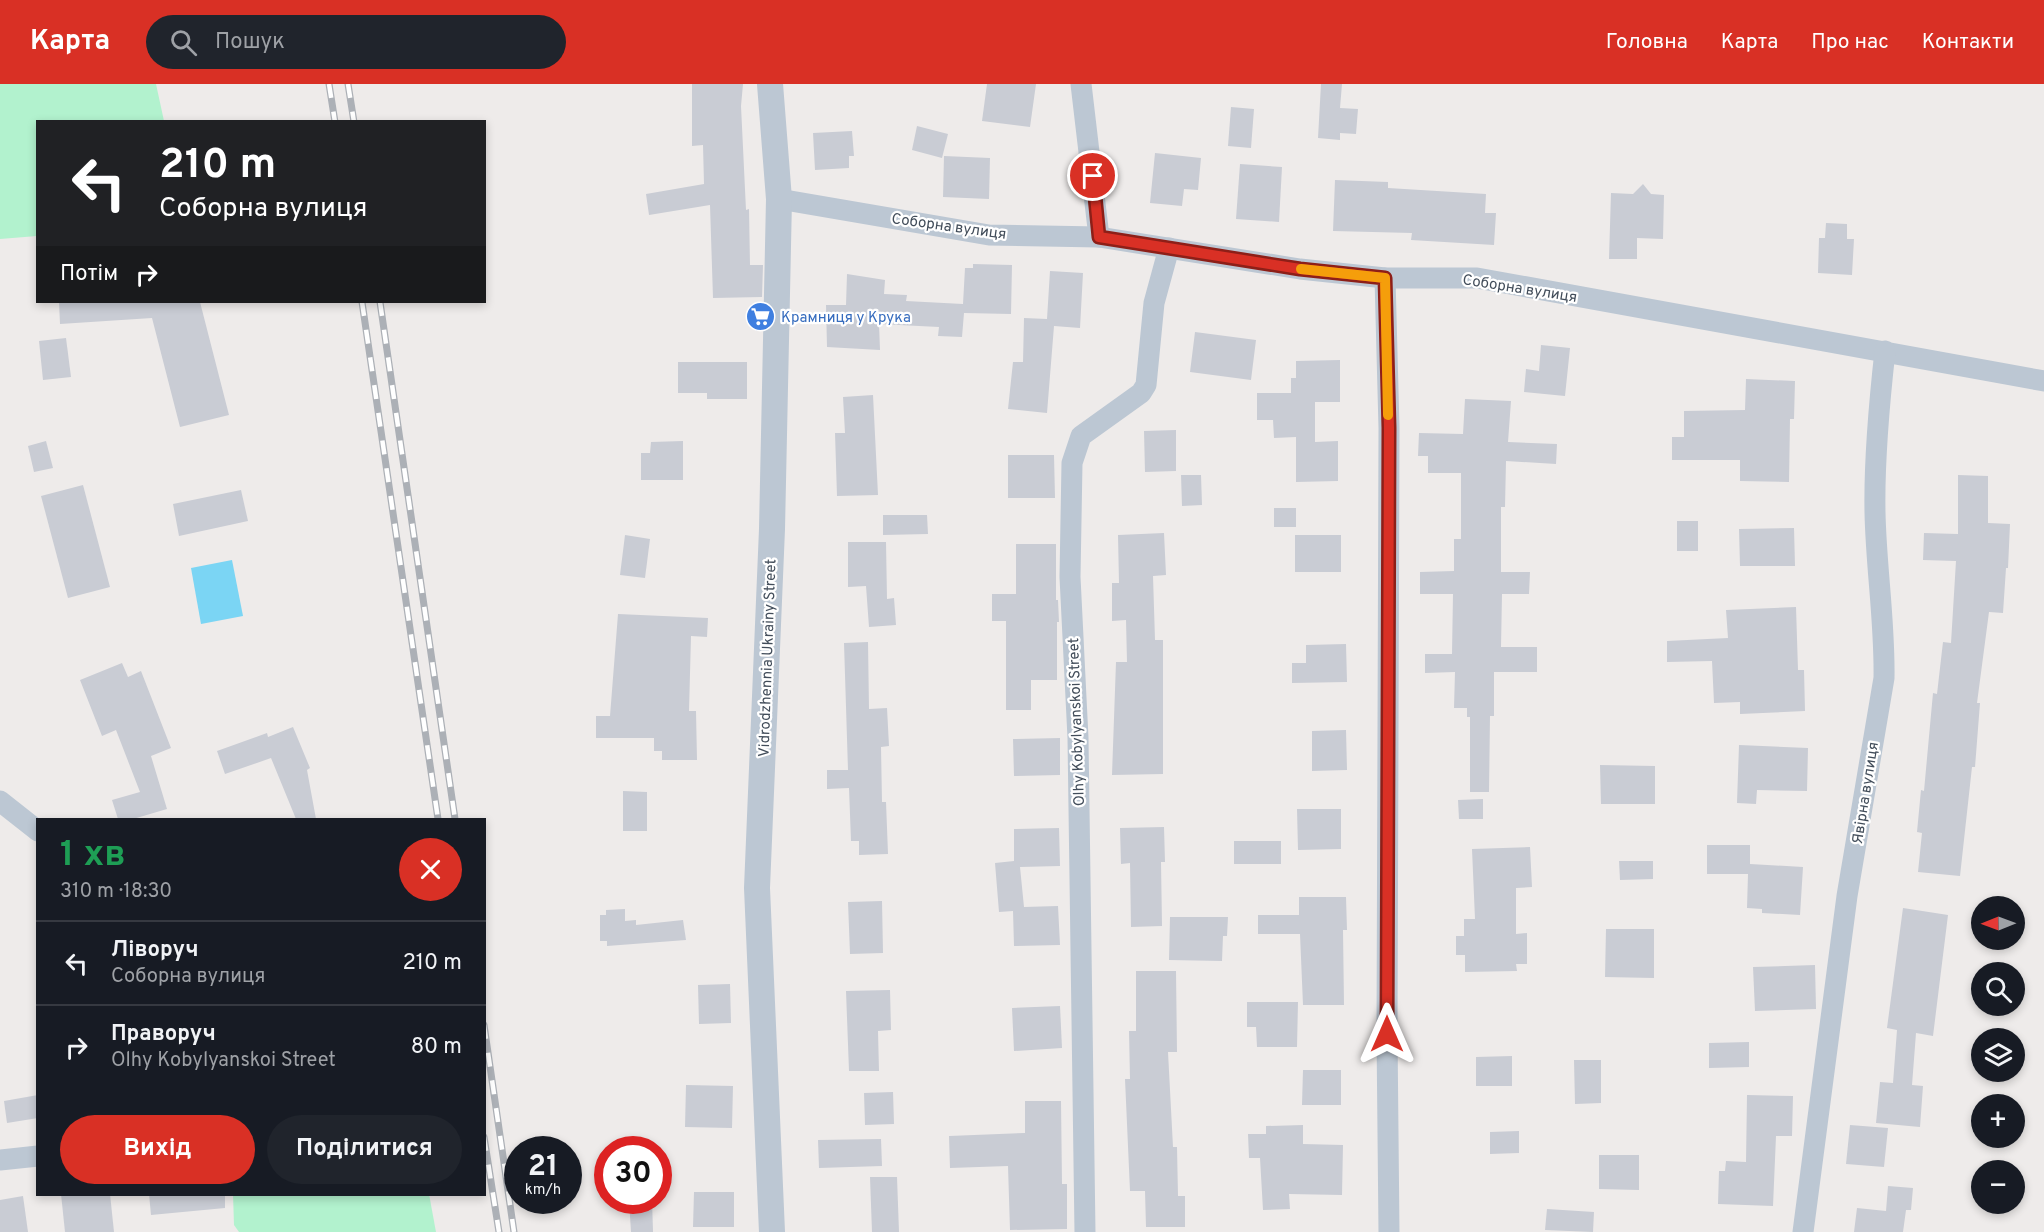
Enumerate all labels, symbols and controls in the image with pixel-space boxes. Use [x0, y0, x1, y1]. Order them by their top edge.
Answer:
search box [146, 15, 566, 69]
text: Карта [30, 24, 110, 60]
icon: search [167, 26, 200, 59]
text: Пошук [215, 29, 285, 56]
text: Головна [1606, 29, 1688, 56]
text: Карта [1721, 29, 1778, 56]
text: Про нас [1811, 29, 1889, 56]
text: Контакти [1922, 29, 2014, 56]
text: 210 m [159, 140, 276, 193]
icon: left [60, 144, 138, 222]
pin [1067, 150, 1118, 201]
icon: arrive [1076, 159, 1109, 192]
text: Соборна вулиця [159, 192, 367, 226]
street label: Соборна вулиця [890, 210, 1007, 245]
icon: right [130, 258, 163, 291]
text: Потім [60, 261, 118, 288]
street label: Соборна вулиця [1461, 271, 1578, 308]
supermarket icon: Крамниця у Крука [744, 301, 776, 333]
place label: Крамниця у Крука [781, 309, 911, 328]
street label: Vidrodzhennia Ukrainy Street [756, 559, 781, 757]
street label: Olhy Kobylyanskoi Street [1065, 637, 1090, 807]
street label: Явірна вулиця [1849, 741, 1884, 846]
text: 1 хв [60, 833, 126, 879]
button: close [399, 838, 462, 901]
text: 310 m · 18:30 [60, 879, 172, 905]
north arrow [1971, 896, 2025, 950]
map controls [1971, 896, 2025, 1214]
text: Ліворуч [111, 937, 199, 964]
icon: left [60, 947, 93, 980]
text: 210 m [402, 950, 462, 977]
button: search [1971, 962, 2025, 1016]
text: Соборна вулиця [111, 964, 265, 990]
position arrow [1355, 1002, 1419, 1066]
text: Праворуч [111, 1021, 216, 1048]
button: layers [1971, 1028, 2025, 1082]
icon: right [60, 1031, 93, 1064]
text: 80 m [411, 1034, 462, 1061]
text: Olhy Kobylyanskoi Street [111, 1048, 336, 1074]
button: + [1971, 1094, 2025, 1148]
button: Вихід [60, 1115, 255, 1184]
button: Поділитися [267, 1115, 462, 1184]
speed limit sign: 30 [594, 1136, 672, 1214]
text: 21 [528, 1149, 558, 1186]
button: − [1971, 1160, 2025, 1214]
text: km/h [525, 1181, 561, 1200]

